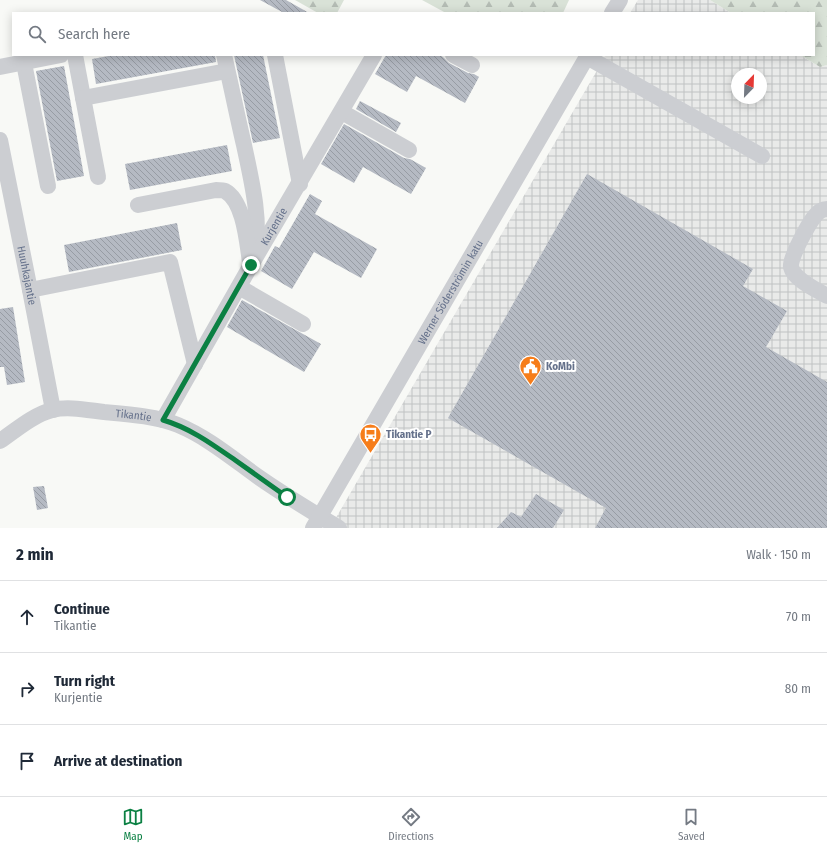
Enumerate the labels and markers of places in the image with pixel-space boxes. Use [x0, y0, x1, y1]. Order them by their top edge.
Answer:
public building icon: KoMbi [518, 353, 544, 386]
place label: KoMbi [546, 360, 575, 373]
bus stop icon: Tikantie P [358, 421, 384, 454]
place label: Tikantie P [386, 428, 431, 441]

